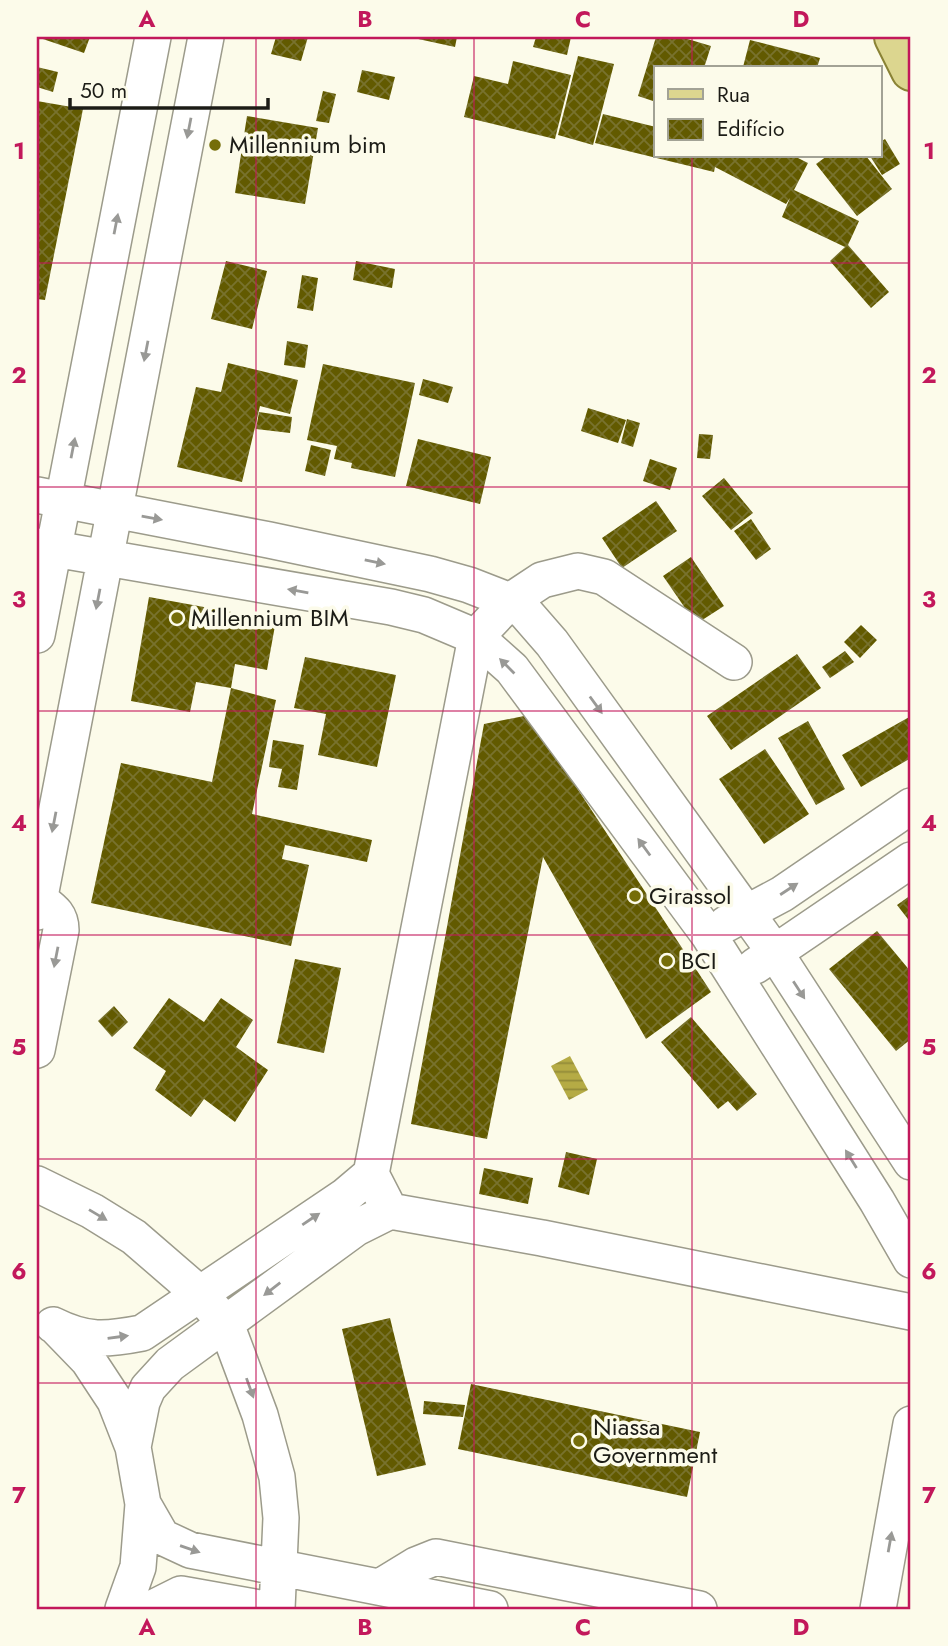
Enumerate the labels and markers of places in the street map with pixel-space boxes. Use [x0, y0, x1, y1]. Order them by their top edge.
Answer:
place label: Millennium bim [229, 127, 387, 162]
marker: Millennium bim [207, 137, 223, 153]
place label: Millennium BIM [191, 600, 349, 635]
marker: Millennium BIM [169, 610, 185, 626]
place label: Girassol [649, 878, 732, 913]
marker: Girassol [627, 888, 643, 904]
place label: BCI [681, 943, 717, 978]
marker: BCI [659, 953, 675, 969]
place label: Niassa Government [593, 1409, 717, 1472]
marker: Niassa Government [571, 1433, 587, 1449]

